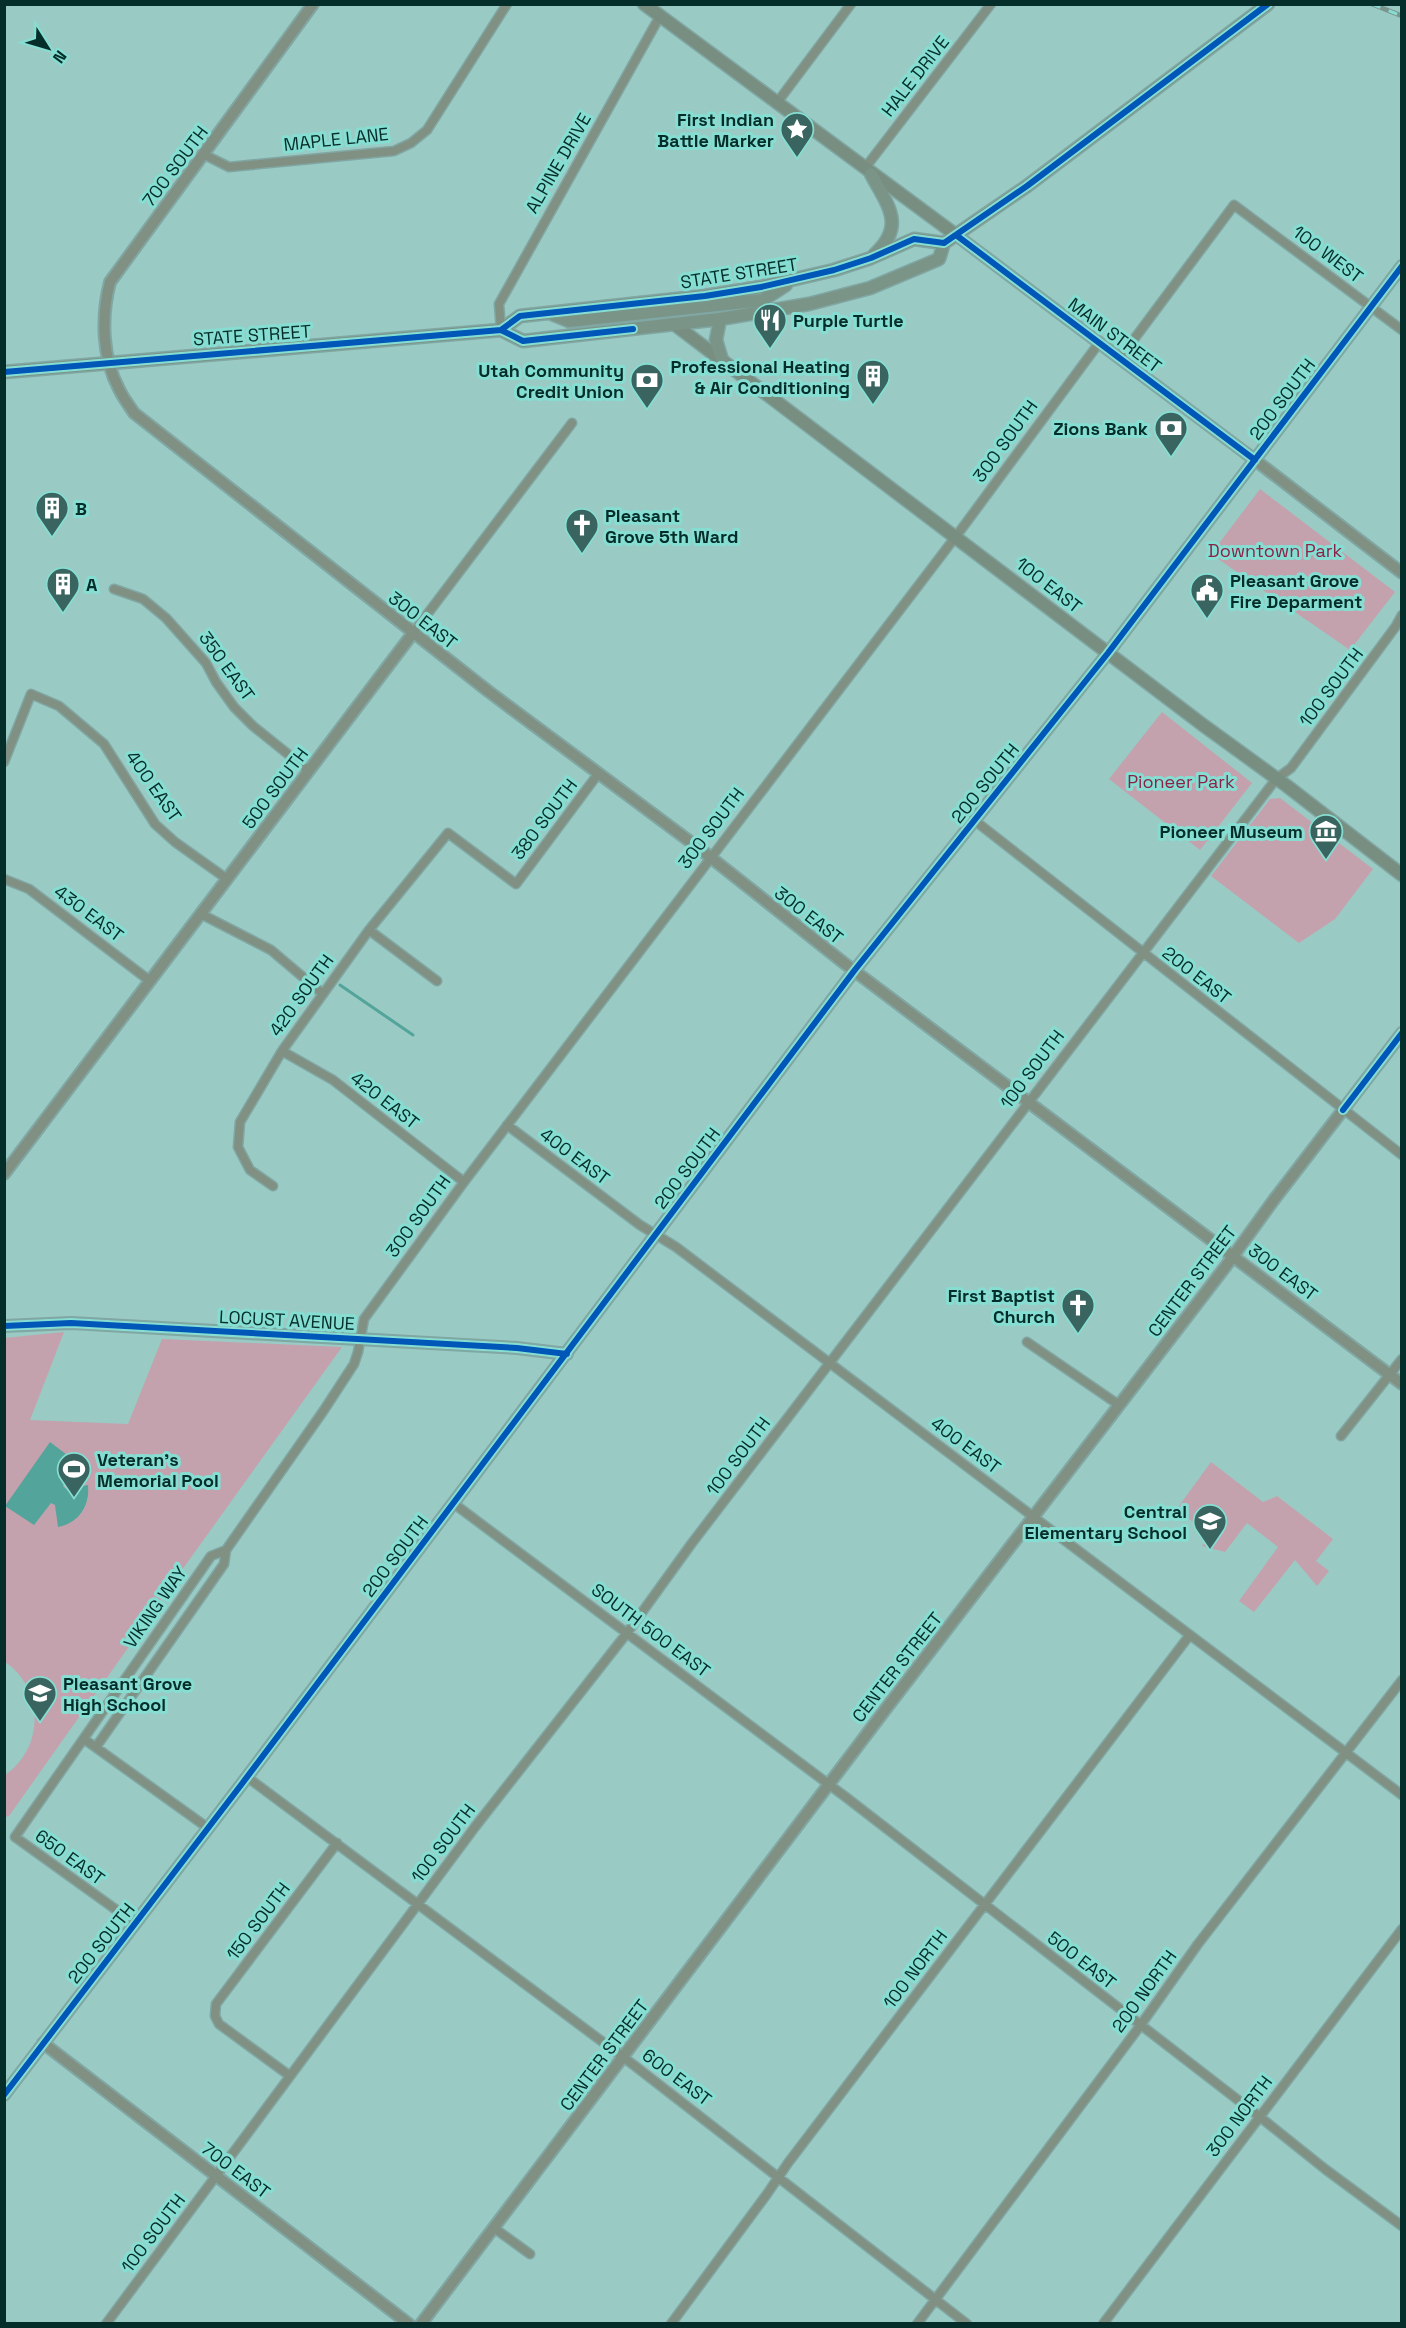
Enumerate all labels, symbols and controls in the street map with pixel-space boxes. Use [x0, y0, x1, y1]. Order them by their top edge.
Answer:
north arrow [18, 18, 78, 78]
street label: HALE DRIVE [876, 31, 954, 121]
text: N [48, 46, 71, 67]
place label: First Indian Battle Marker [657, 108, 774, 152]
street label: ALPINE DRIVE [520, 109, 596, 217]
place icon: First Indian Battle Marker [779, 111, 815, 158]
street label: 700 SOUTH [137, 121, 213, 211]
street label: MAPLE LANE [282, 122, 390, 156]
street label: 100 WEST [1288, 220, 1368, 288]
street label: STATE STREET [679, 252, 800, 294]
street label: MAIN STREET [1064, 292, 1167, 378]
restaurant icon: Purple Turtle [752, 302, 788, 349]
place label: Purple Turtle [793, 309, 904, 332]
street label: STATE STREET [192, 319, 312, 351]
street label: 200 SOUTH [1244, 354, 1320, 444]
place label: Professional Heating & Air Conditioning [671, 355, 850, 399]
building icon: Professional Heating & Air Conditioning [855, 358, 891, 405]
place label: Utah Community Credit Union [478, 359, 624, 403]
bank icon: Utah Community Credit Union [629, 362, 665, 409]
street label: 300 SOUTH [967, 395, 1043, 487]
bank icon: Zions Bank [1153, 410, 1189, 457]
place label: Zions Bank [1053, 417, 1148, 440]
building icon: B [34, 490, 70, 537]
place label: B [75, 497, 87, 520]
place label: Pleasant Grove 5th Ward [605, 504, 738, 548]
church icon: Pleasant Grove 5th Ward [564, 507, 600, 554]
park label: Downtown Park [1208, 539, 1343, 562]
street label: 100 EAST [1011, 552, 1087, 618]
building icon: A [45, 566, 81, 613]
place label: Pleasant Grove Fire Deparment [1230, 569, 1362, 613]
public building icon: Pleasant Grove Fire Deparment [1189, 572, 1225, 619]
place label: A [86, 573, 98, 596]
street label: 300 EAST [384, 586, 462, 654]
street label: 350 EAST [194, 627, 260, 706]
street label: 100 SOUTH [1294, 643, 1368, 731]
street label: 200 SOUTH [946, 738, 1024, 828]
street label: 500 SOUTH [237, 743, 313, 833]
street label: 400 EAST [121, 746, 187, 826]
park label: Pioneer Park [1127, 770, 1235, 793]
street label: 380 SOUTH [506, 774, 582, 864]
street label: 300 SOUTH [673, 783, 749, 873]
museum icon: Pioneer Museum [1308, 813, 1344, 860]
place label: Pioneer Museum [1160, 820, 1303, 843]
street label: 430 EAST [50, 880, 129, 947]
street label: 300 EAST [770, 881, 848, 949]
street label: 200 EAST [1158, 941, 1236, 1009]
street label: 420 SOUTH [264, 950, 338, 1040]
street label: 100 SOUTH [995, 1025, 1069, 1113]
street label: 420 EAST [346, 1066, 424, 1134]
street label: 400 EAST [536, 1122, 615, 1190]
street label: 200 SOUTH [649, 1123, 725, 1213]
street label: 300 SOUTH [380, 1170, 456, 1262]
street label: CENTER STREET [1143, 1220, 1242, 1341]
street label: 300 EAST [1244, 1238, 1323, 1306]
place label: First Baptist Church [948, 1284, 1055, 1328]
church icon: First Baptist Church [1060, 1287, 1096, 1334]
street label: LOCUST AVENUE [219, 1305, 355, 1335]
street label: 400 EAST [927, 1411, 1006, 1479]
street label: 100 SOUTH [701, 1412, 775, 1500]
place label: Veteran's Memorial Pool [97, 1448, 219, 1492]
sports icon: Veteran's Memorial Pool [56, 1451, 92, 1498]
place label: Central Elementary School [1024, 1500, 1187, 1544]
school or university icon: Central Elementary School [1192, 1503, 1228, 1550]
street label: 200 SOUTH [357, 1511, 433, 1601]
street label: VIKING WAY [118, 1561, 192, 1653]
street label: SOUTH 500 EAST [587, 1578, 715, 1682]
street label: CENTER STREET [847, 1607, 947, 1727]
place label: Pleasant Grove High School [63, 1672, 192, 1716]
school or university icon: Pleasant Grove High School [22, 1675, 58, 1722]
street label: 100 SOUTH [406, 1799, 480, 1887]
street label: 650 EAST [31, 1824, 110, 1890]
street label: 150 SOUTH [221, 1877, 295, 1965]
street label: 200 SOUTH [62, 1898, 140, 1988]
street label: 100 NORTH [878, 1925, 952, 2013]
street label: 500 EAST [1043, 1926, 1121, 1994]
street label: 200 NORTH [1106, 1945, 1182, 2037]
street label: CENTER STREET [555, 1994, 654, 2115]
street label: 600 EAST [638, 2043, 717, 2111]
street label: 300 NORTH [1201, 2071, 1277, 2161]
street label: 700 EAST [197, 2137, 275, 2204]
street label: 100 SOUTH [116, 2189, 190, 2277]

